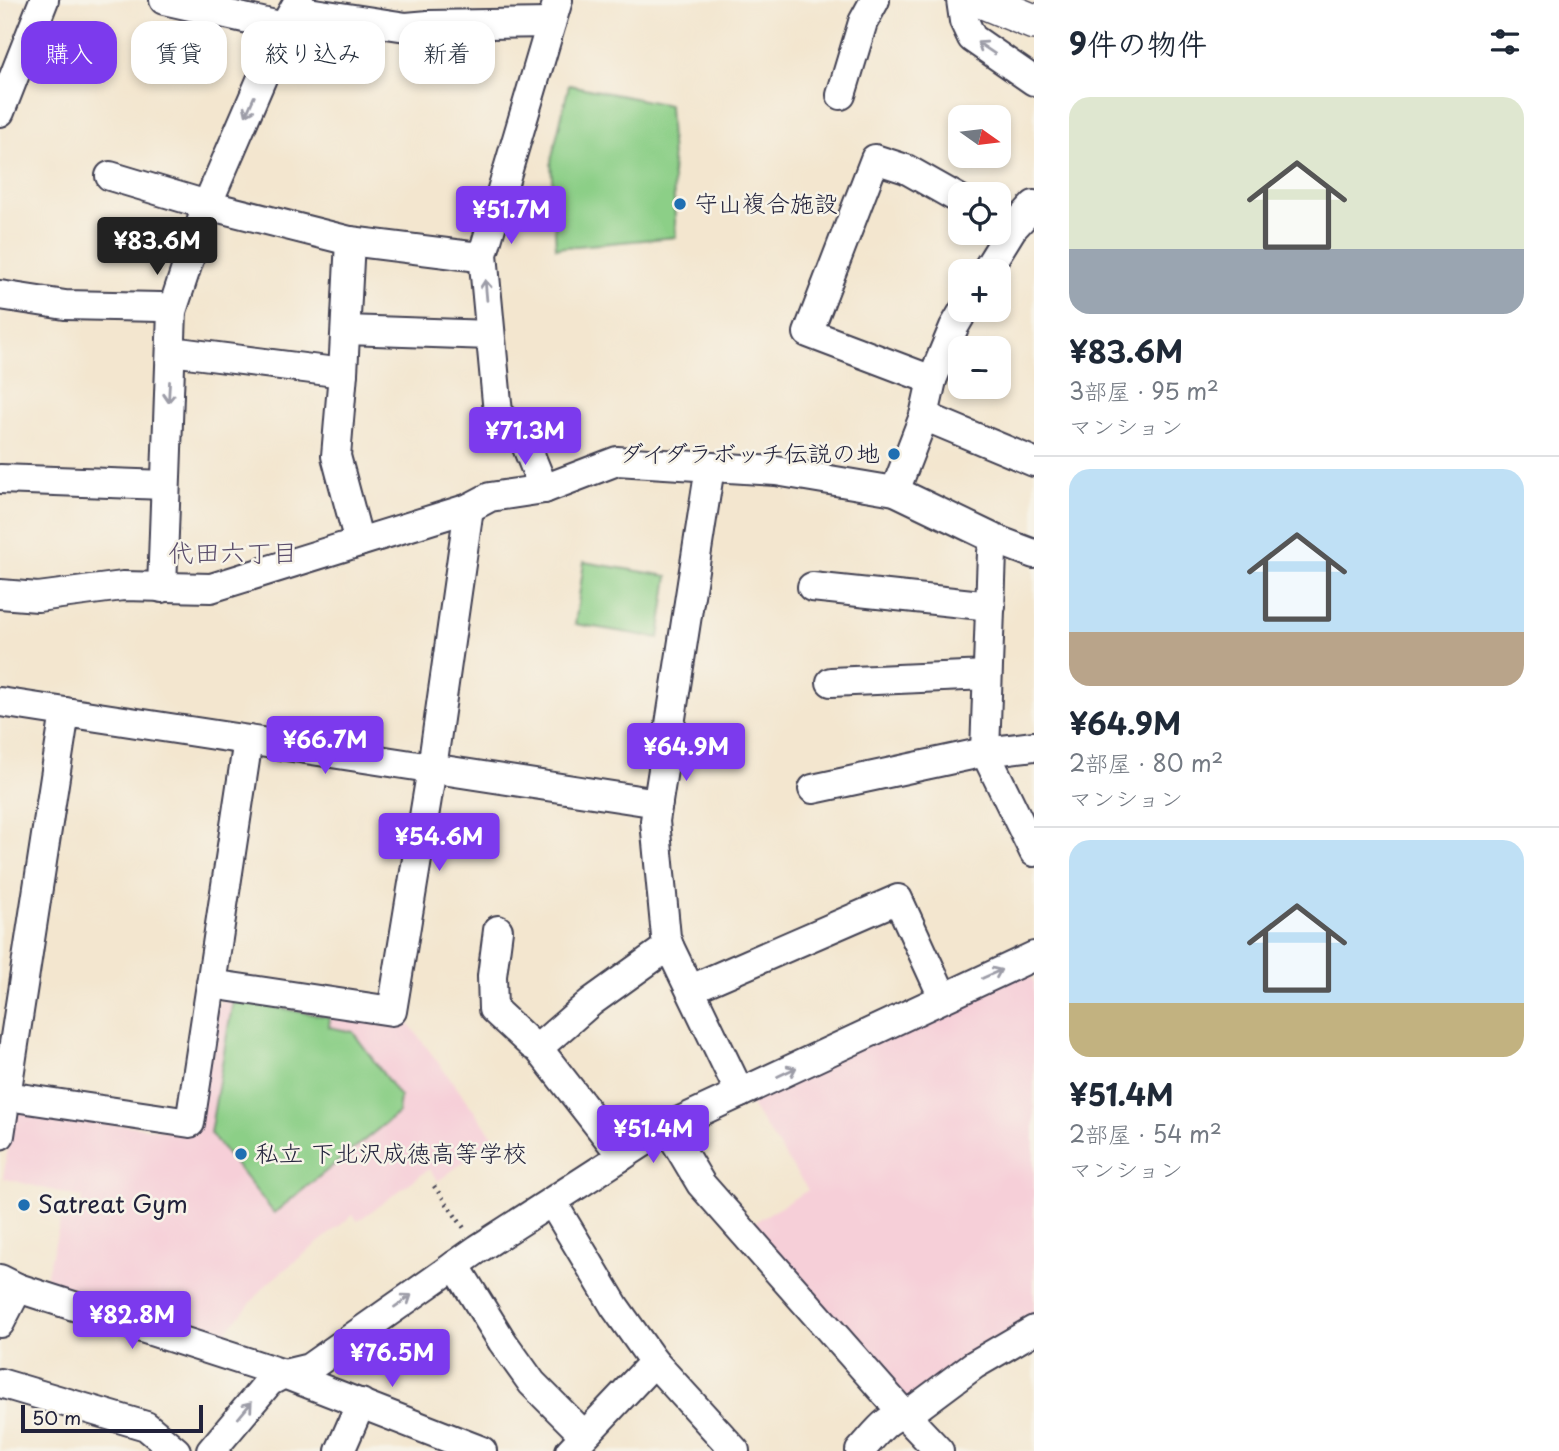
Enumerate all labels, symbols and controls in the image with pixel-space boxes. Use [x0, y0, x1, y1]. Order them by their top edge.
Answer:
text: 9件の物件 [1069, 20, 1207, 65]
chip: 購入 [21, 21, 117, 84]
chip: 賃貸 [131, 21, 227, 84]
chip: 絞り込み [241, 21, 385, 84]
chip: 新着 [399, 21, 495, 84]
icon: filters [1486, 23, 1524, 61]
one-way arrow [977, 41, 996, 55]
one-way arrow [243, 95, 256, 116]
north arrow [948, 105, 1012, 168]
map controls [948, 105, 1011, 399]
icon: home [1234, 142, 1360, 268]
button: locate [948, 182, 1011, 245]
place label: 守山複合施設 [694, 184, 838, 220]
pin: ¥51.7M [454, 187, 568, 246]
text: ¥51.7M [472, 191, 550, 226]
marker: 守山複合施設 [672, 196, 688, 212]
pin: ¥83.6M [100, 218, 214, 277]
text: ¥83.6M [113, 222, 201, 257]
button: + [948, 259, 1011, 322]
one-way arrow [479, 279, 492, 302]
text: ¥83.6M [1069, 328, 1183, 373]
button: − [948, 336, 1011, 399]
text: 3部屋 · 95 m² [1069, 373, 1219, 408]
one-way arrow [162, 381, 175, 403]
pin: ¥71.3M [468, 407, 582, 467]
text: マンション [1069, 408, 1183, 443]
text: ¥71.3M [485, 412, 565, 447]
place label: ダイダラボッチ伝説の地 [620, 434, 880, 470]
marker: ダイダラボッチ伝説の地 [886, 446, 902, 462]
icon: home [1234, 514, 1360, 640]
district label: 代田六丁目 [168, 532, 298, 571]
text: ¥64.9M [1069, 700, 1181, 745]
pin: ¥66.7M [268, 716, 382, 776]
text: ¥66.7M [283, 721, 367, 756]
pin: ¥64.9M [629, 724, 743, 783]
text: ¥64.9M [643, 728, 729, 763]
text: 2部屋 · 80 m² [1069, 745, 1223, 780]
text: マンション [1069, 780, 1183, 815]
pin: ¥54.6M [382, 814, 496, 873]
text: ¥54.6M [395, 818, 483, 853]
icon: home [1234, 885, 1360, 1011]
one-way arrow [982, 967, 1003, 980]
one-way arrow [776, 1064, 797, 1078]
text: ¥51.4M [1069, 1071, 1174, 1116]
pin: ¥51.4M [596, 1106, 710, 1165]
text: ¥51.4M [613, 1110, 693, 1145]
text: 2部屋 · 54 m² [1069, 1116, 1222, 1151]
place label: 私立 下北沢成徳高等学校 [255, 1134, 527, 1170]
marker: 私立 下北沢成徳高等学校 [233, 1146, 249, 1162]
text: マンション [1069, 1151, 1183, 1186]
place label: Satreat Gym [38, 1185, 188, 1221]
marker: Satreat Gym [16, 1197, 32, 1213]
pin: ¥82.8M [75, 1292, 189, 1351]
one-way arrow [393, 1294, 413, 1308]
text: ¥82.8M [89, 1296, 175, 1331]
pin: ¥76.5M [335, 1330, 449, 1389]
text: ¥76.5M [350, 1334, 434, 1369]
scale bar [21, 1402, 203, 1434]
one-way arrow [237, 1402, 253, 1420]
text: 50 m [32, 1403, 81, 1431]

